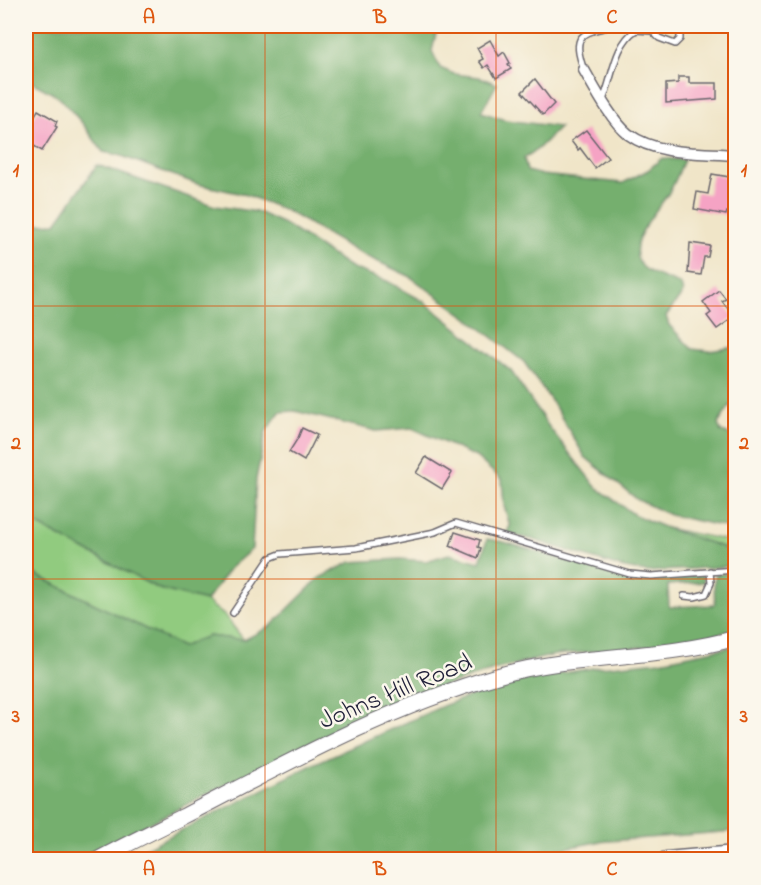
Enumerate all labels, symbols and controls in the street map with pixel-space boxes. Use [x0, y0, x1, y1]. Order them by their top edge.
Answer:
text: A [143, 4, 155, 33]
text: B [372, 4, 387, 33]
text: C [607, 4, 618, 33]
text: 1 [13, 157, 20, 186]
text: 1 [741, 157, 748, 186]
text: 2 [10, 430, 21, 459]
text: 2 [738, 430, 749, 459]
street label: Johns Hill Road [314, 645, 479, 741]
text: 3 [11, 703, 20, 732]
text: 3 [739, 703, 748, 732]
text: A [143, 856, 155, 885]
text: B [372, 856, 387, 885]
text: C [607, 856, 618, 885]

